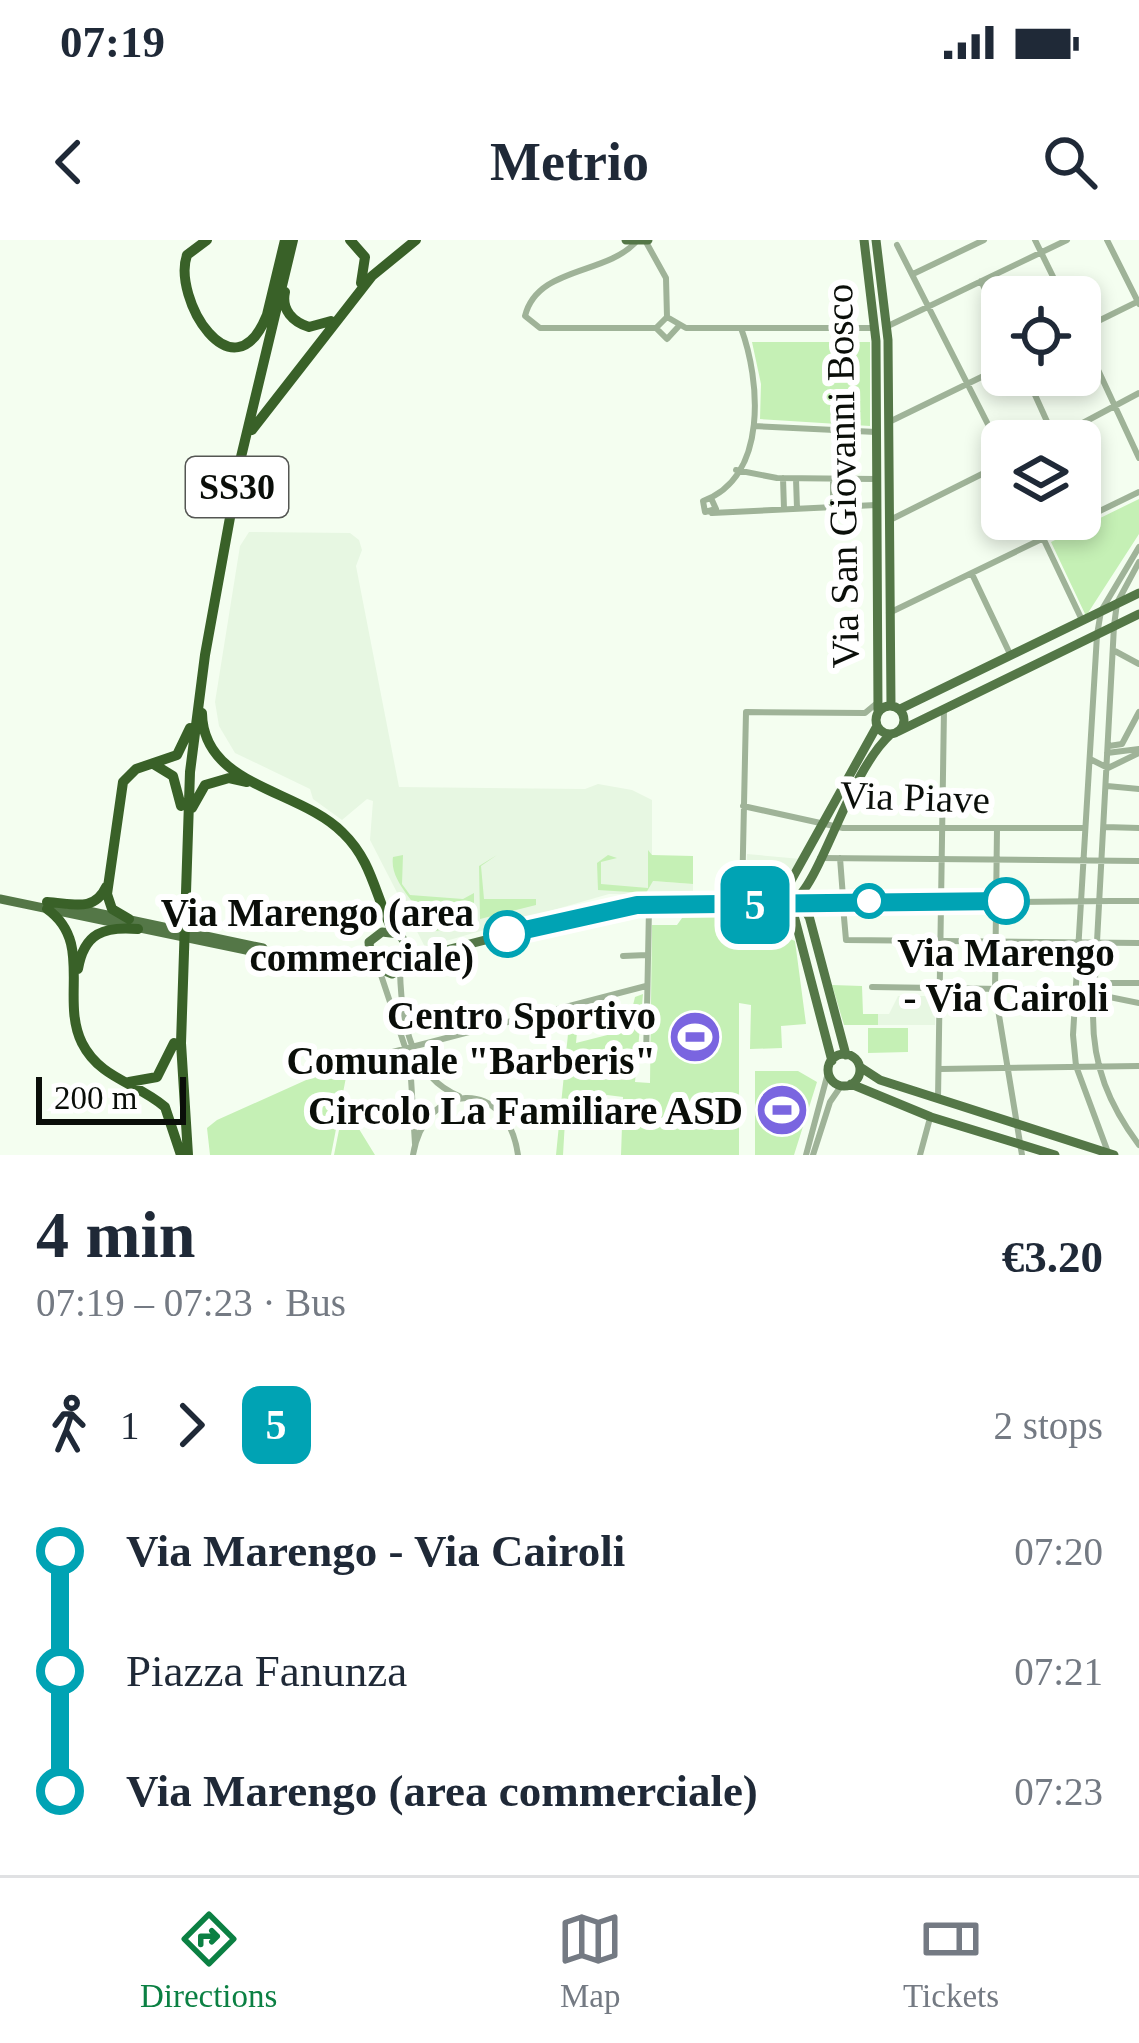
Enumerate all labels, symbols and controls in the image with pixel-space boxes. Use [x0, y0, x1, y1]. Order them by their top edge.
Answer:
text: 07:19 [60, 17, 165, 67]
icon: back [36, 129, 102, 195]
icon: search [1037, 129, 1103, 195]
text: Metrio [490, 132, 649, 192]
map controls [981, 276, 1101, 540]
button: locate [981, 276, 1101, 396]
street label: Via San Giovanni Bosco [817, 283, 867, 669]
button: layers [981, 420, 1101, 540]
road number: SS30 [186, 457, 288, 517]
street label: Via Piave [839, 773, 991, 821]
line badge: 5 [716, 866, 794, 944]
marker: Via Marengo - Via Cairoli [984, 879, 1028, 923]
text: 5 [745, 882, 766, 928]
unlabelled marker [853, 885, 885, 917]
place label: Via Marengo (area commerciale) [161, 891, 474, 980]
marker: Via Marengo (area commerciale) [485, 912, 529, 956]
place label: Via Marengo - Via Cairoli [897, 931, 1115, 1019]
place label: Centro Sportivo Comunale "Barberis" [287, 994, 656, 1082]
sports icon: Centro Sportivo Comunale "Barberis" [667, 1009, 723, 1065]
scale bar [36, 1071, 186, 1124]
text: 200 m [54, 1080, 137, 1116]
sports icon: Circolo La Familiare ASD [754, 1082, 810, 1138]
place label: Circolo La Familiare ASD [308, 1089, 743, 1132]
text: 4 min [36, 1198, 196, 1271]
text: €3.20 [1002, 1232, 1103, 1282]
text: 07:19 – 07:23 · Bus [36, 1281, 346, 1324]
icon: walk [36, 1392, 102, 1458]
icon: forward [158, 1392, 224, 1458]
text: 5 [266, 1402, 287, 1448]
text: 1 [120, 1404, 140, 1447]
text: 2 stops [994, 1404, 1103, 1447]
text: Via Marengo - Via Cairoli [126, 1526, 625, 1576]
text: 07:20 [1014, 1530, 1103, 1573]
text: Piazza Fanunza [126, 1646, 407, 1696]
text: 07:21 [1014, 1650, 1103, 1693]
text: Via Marengo (area commerciale) [126, 1766, 758, 1816]
text: 07:23 [1014, 1770, 1103, 1813]
tab: Directions [140, 1906, 277, 2015]
tab: Map [557, 1906, 623, 2015]
tab: Tickets [903, 1906, 999, 2015]

